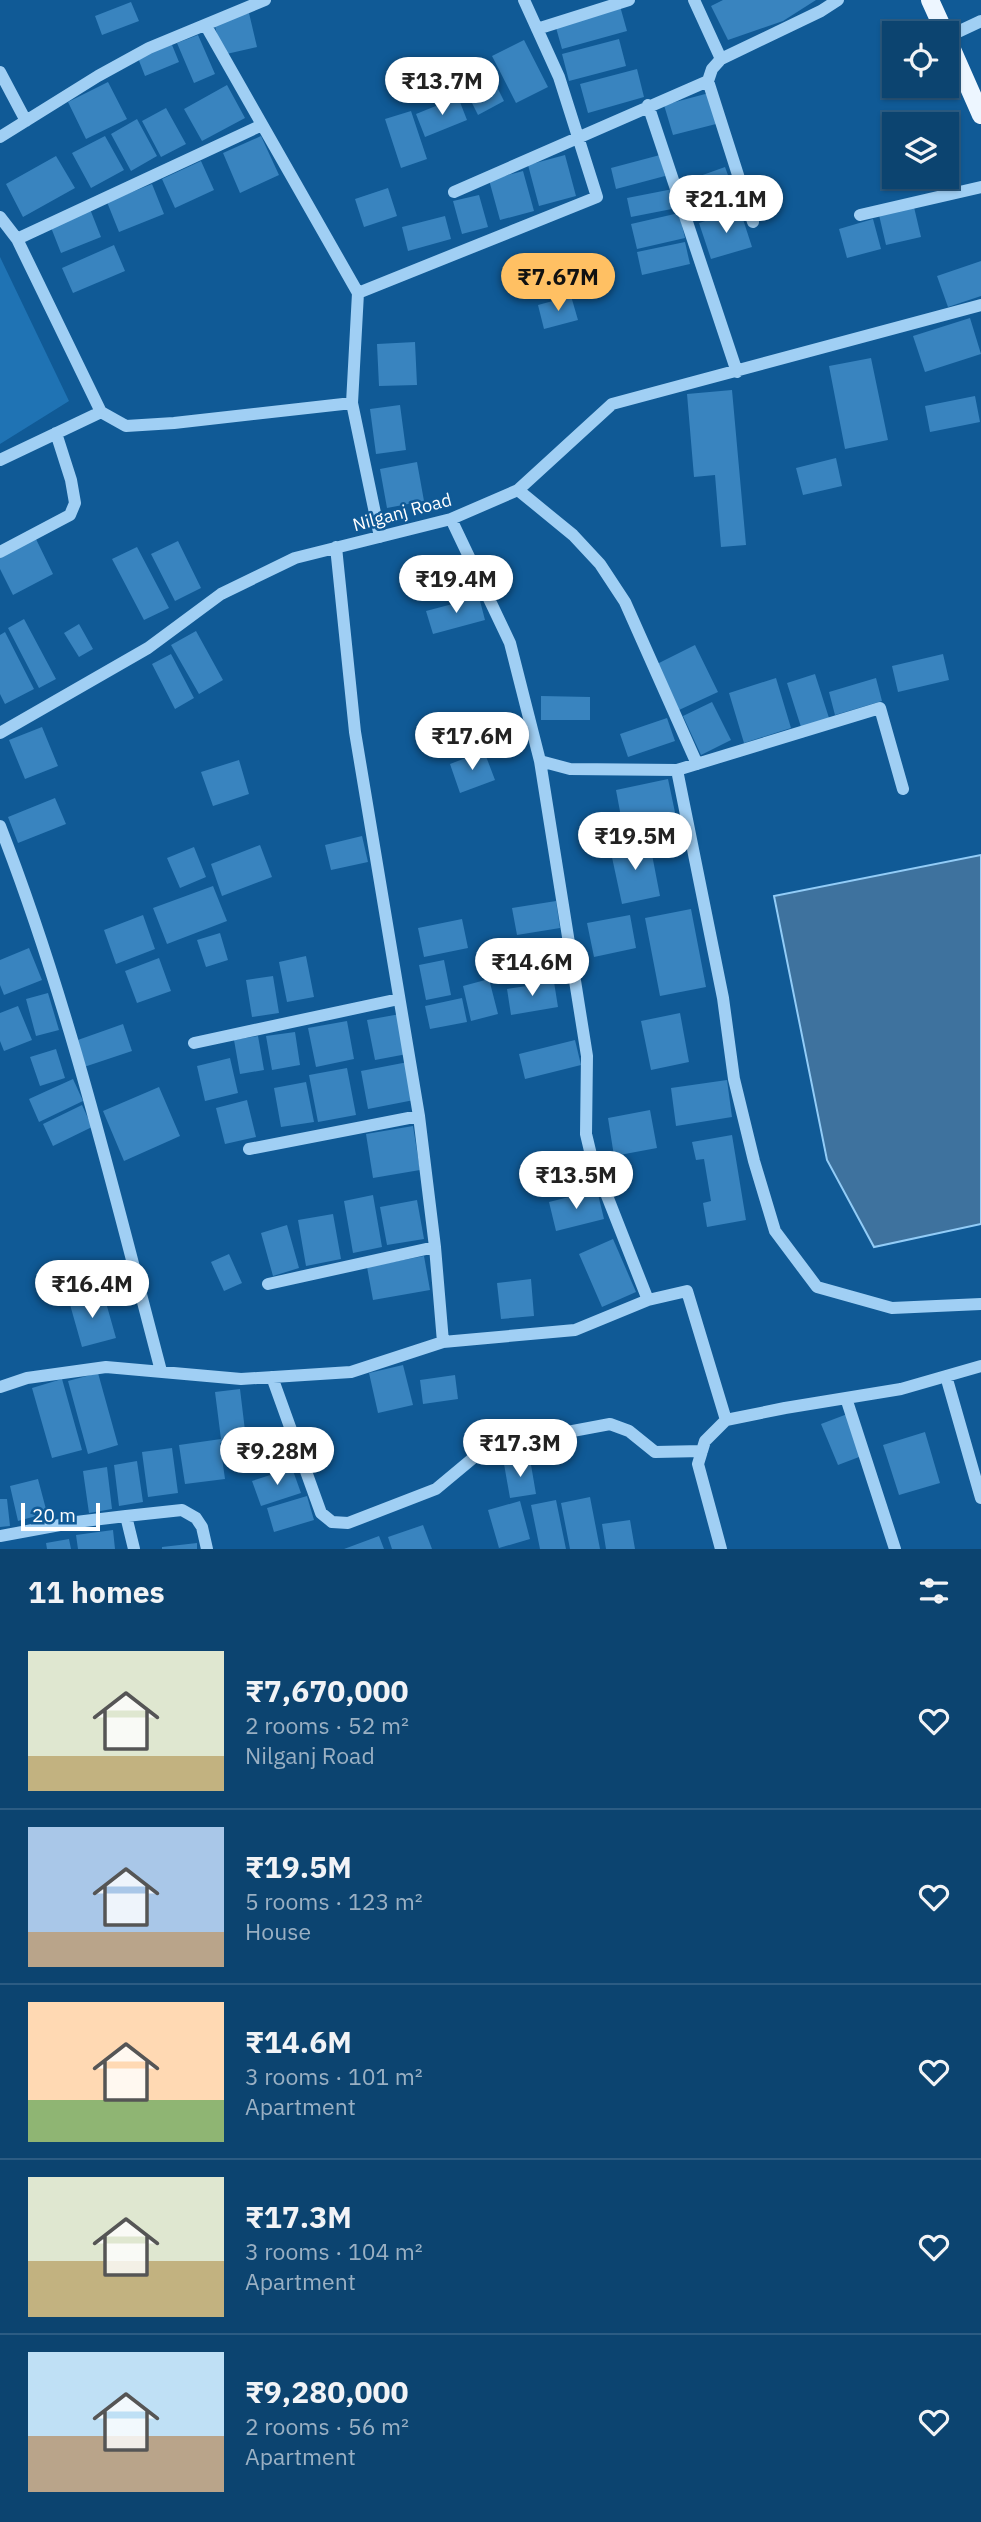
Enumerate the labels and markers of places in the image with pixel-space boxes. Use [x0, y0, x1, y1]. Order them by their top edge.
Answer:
pin: ₹13.7M [385, 58, 499, 117]
pin: ₹21.1M [669, 176, 783, 235]
pin: ₹7.67M [501, 254, 615, 313]
pin: ₹19.4M [399, 556, 513, 615]
pin: ₹17.6M [415, 712, 529, 772]
pin: ₹19.5M [578, 812, 692, 872]
pin: ₹14.6M [475, 939, 589, 998]
pin: ₹13.5M [519, 1152, 633, 1211]
pin: ₹16.4M [35, 1260, 149, 1320]
pin: ₹17.3M [463, 1420, 577, 1479]
pin: ₹9.28M [220, 1428, 334, 1487]

